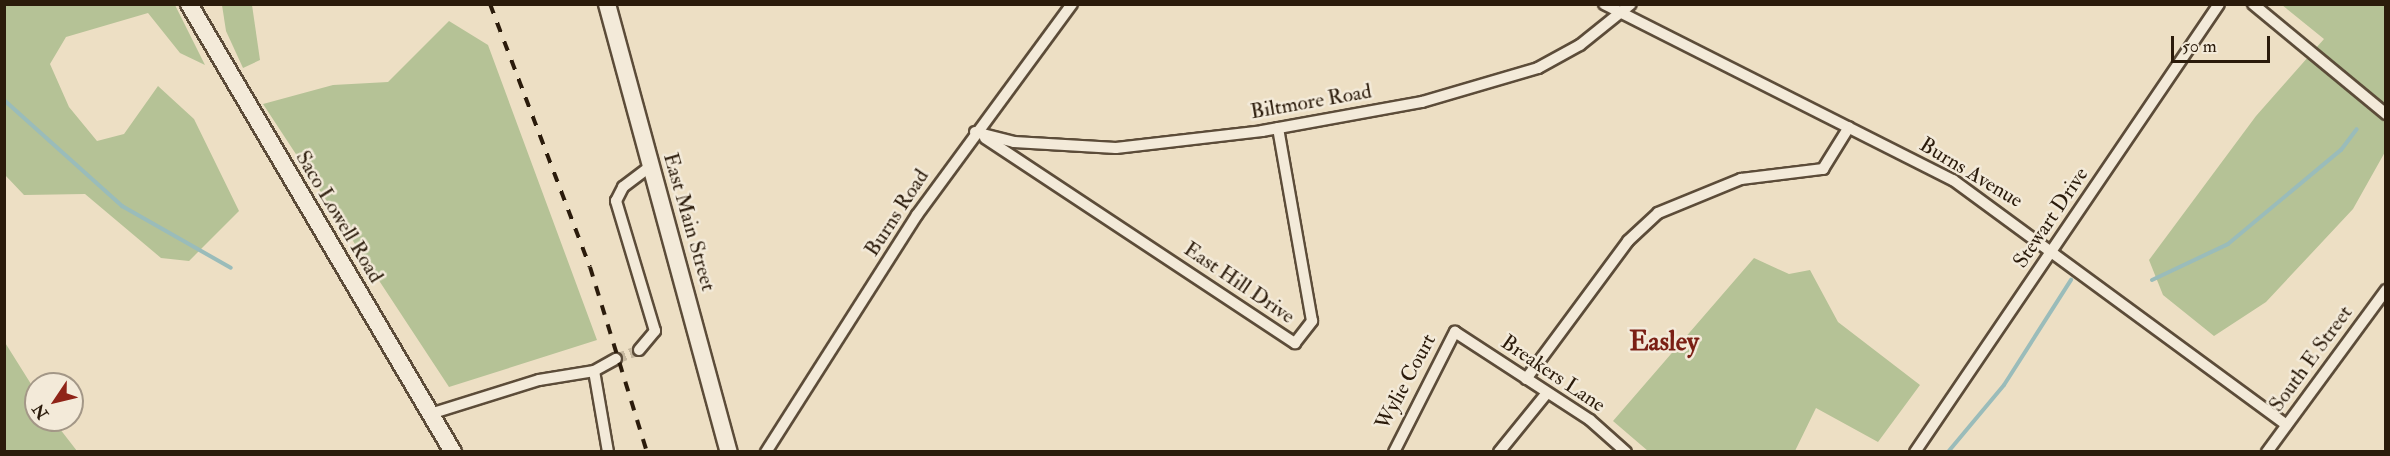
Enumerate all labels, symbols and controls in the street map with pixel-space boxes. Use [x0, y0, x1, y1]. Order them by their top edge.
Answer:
scale bar [2174, 24, 2273, 62]
text: 50 m [2182, 35, 2217, 58]
street label: Biltmore Road [1249, 79, 1373, 125]
street label: Burns Avenue [1915, 132, 2027, 214]
street label: Saco Lowell Road [290, 147, 388, 287]
street label: East Main Street [657, 150, 721, 294]
street label: Stewart Drive [2008, 163, 2094, 273]
street label: Burns Road [860, 165, 934, 261]
street label: East Hill Drive [1179, 237, 1299, 329]
street label: South E Street [2264, 301, 2358, 417]
district label: Easley [1629, 326, 1699, 358]
street label: Wylie Court [1370, 330, 1442, 434]
street label: Breakers Lane [1496, 330, 1610, 418]
north arrow [24, 372, 84, 432]
text: N [29, 400, 53, 423]

